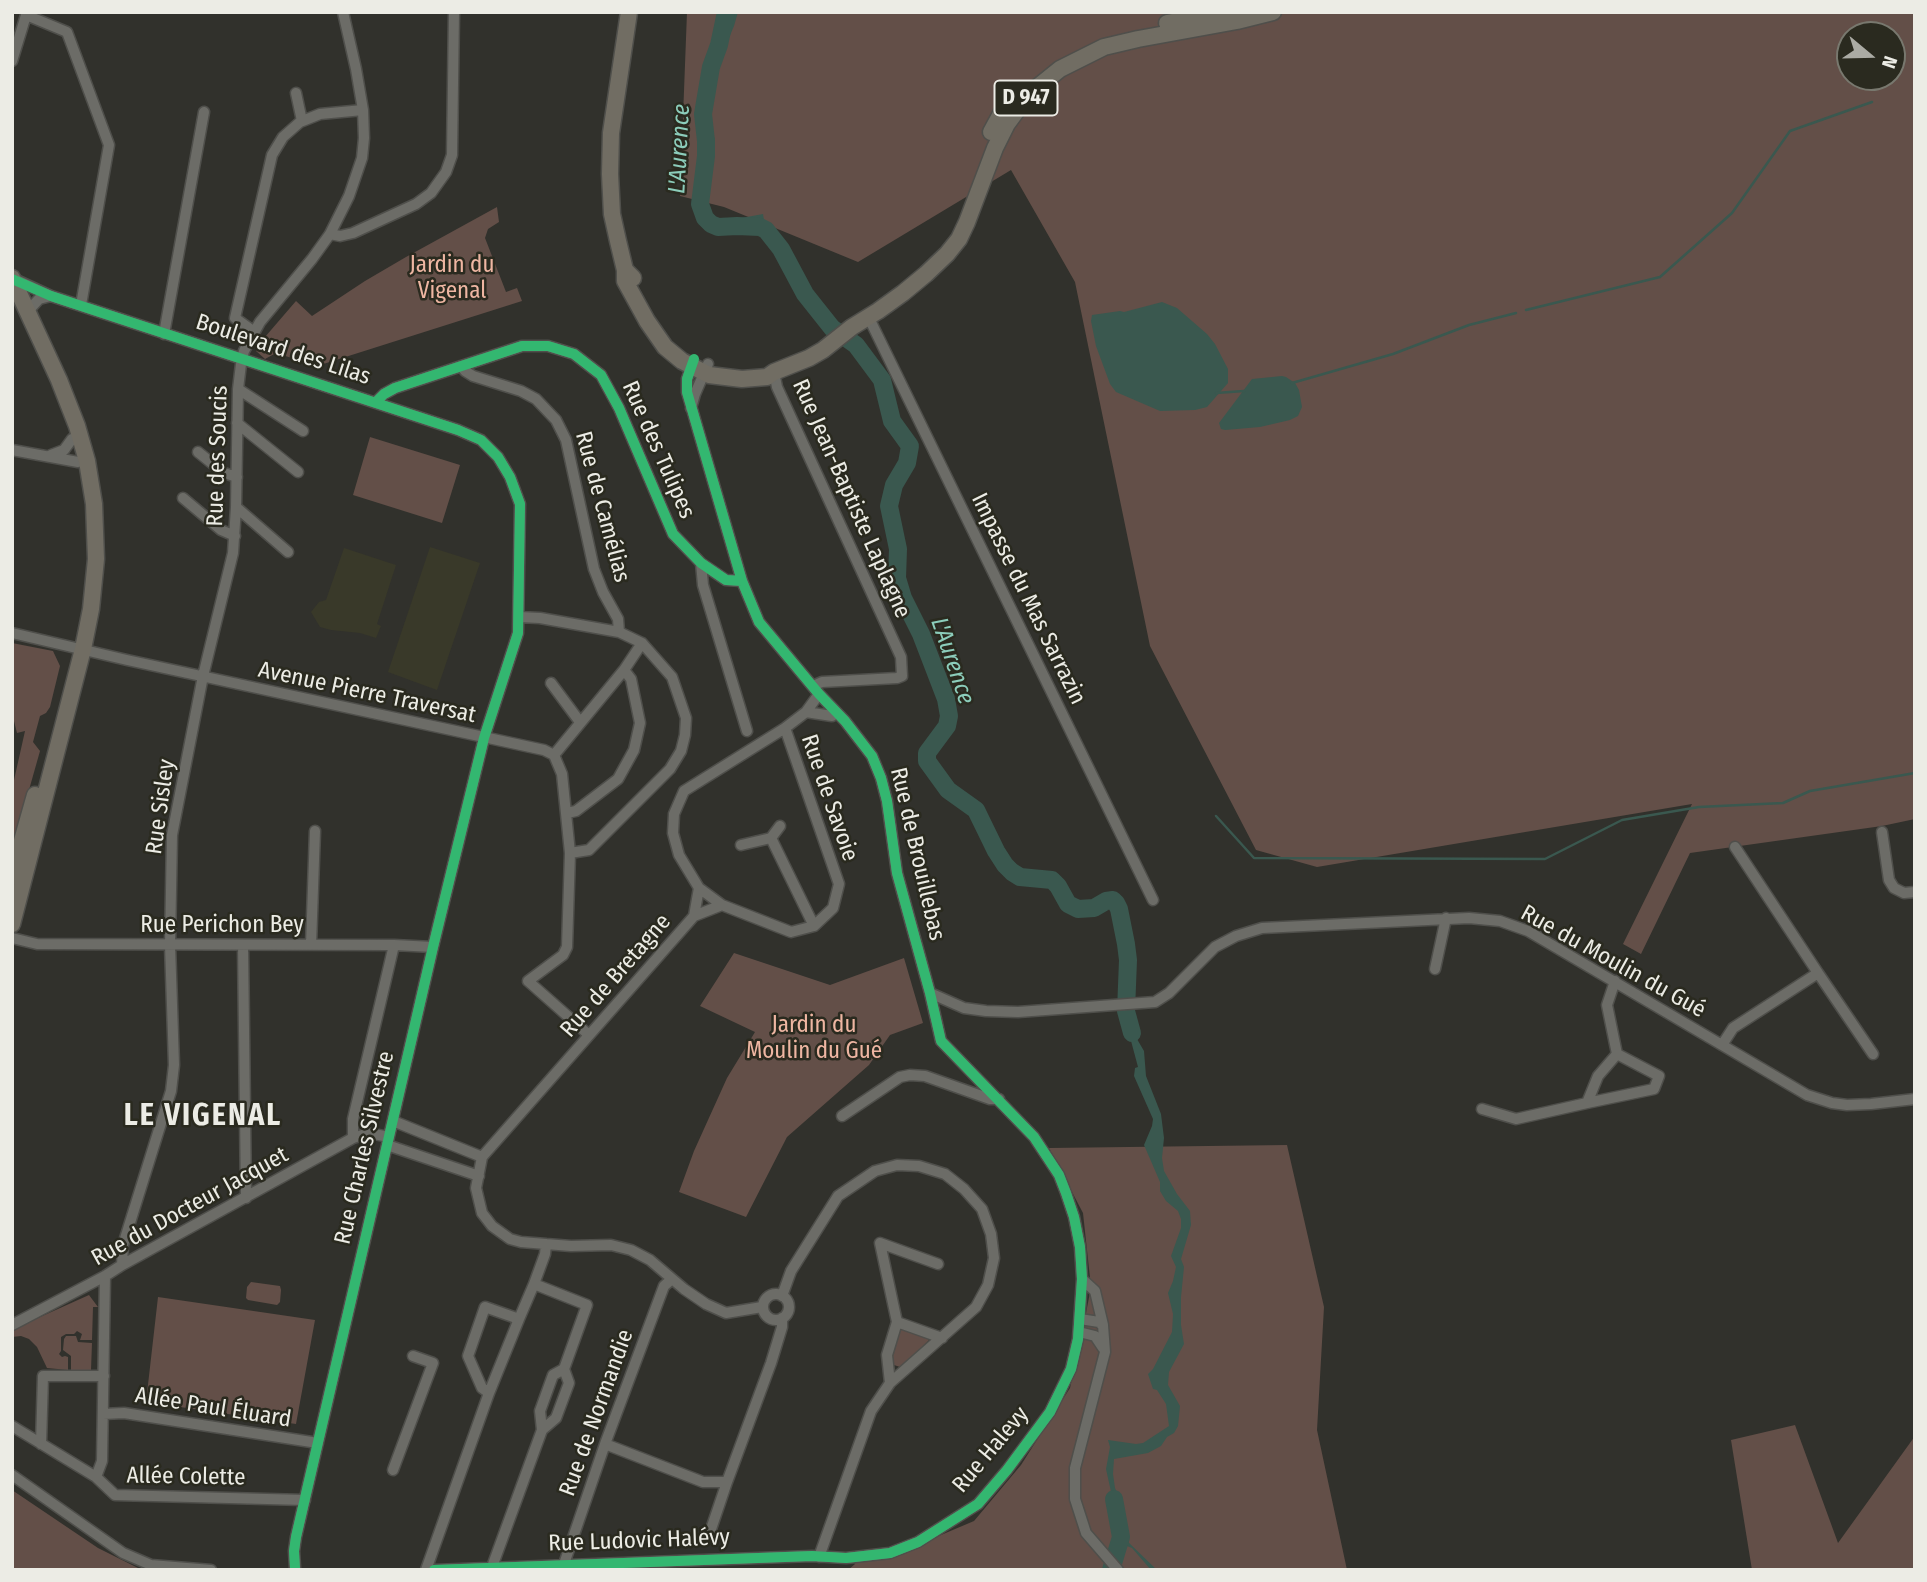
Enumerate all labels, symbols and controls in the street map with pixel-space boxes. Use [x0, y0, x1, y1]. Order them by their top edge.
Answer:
north arrow [1836, 21, 1906, 91]
text: N [1877, 53, 1902, 71]
road number: D 947 [995, 80, 1058, 116]
water label: L'Aurence [663, 103, 697, 195]
park label: Jardin du Vigenal [410, 252, 494, 306]
street label: Boulevard des Lilas [192, 309, 374, 391]
street label: Rue Jean-Baptiste Laplagne [786, 375, 916, 623]
street label: Rue des Tulipes [615, 377, 701, 523]
street label: Rue des Soucis [202, 385, 234, 527]
street label: Rue de Camélias [569, 429, 635, 585]
street label: Impasse du Mas Sarrazin [965, 489, 1091, 709]
water label: L'Aurence [924, 614, 980, 708]
street label: Avenue Pierre Traversat [256, 656, 478, 730]
street label: Rue de Savoie [794, 731, 864, 865]
street label: Rue Sisley [141, 758, 181, 856]
street label: Rue de Brouillebas [884, 765, 950, 943]
street label: Rue du Moulin du Gué [1516, 900, 1710, 1024]
street label: Rue de Bretagne [555, 909, 677, 1043]
street label: Rue Perichon Bey [140, 912, 304, 940]
park label: Jardin du Moulin du Gué [746, 1012, 882, 1066]
street label: Rue Charles Silvestre [329, 1049, 401, 1247]
district label: LE VIGENAL [125, 1099, 281, 1135]
street label: Rue du Docteur Jacquet [87, 1141, 293, 1273]
street label: Rue de Normandie [554, 1326, 640, 1500]
street label: Allée Paul Éluard [133, 1382, 293, 1434]
street label: Rue Halevy [947, 1401, 1035, 1499]
street label: Allée Colette [126, 1462, 246, 1492]
street label: Rue Ludovic Halévy [548, 1524, 730, 1558]

